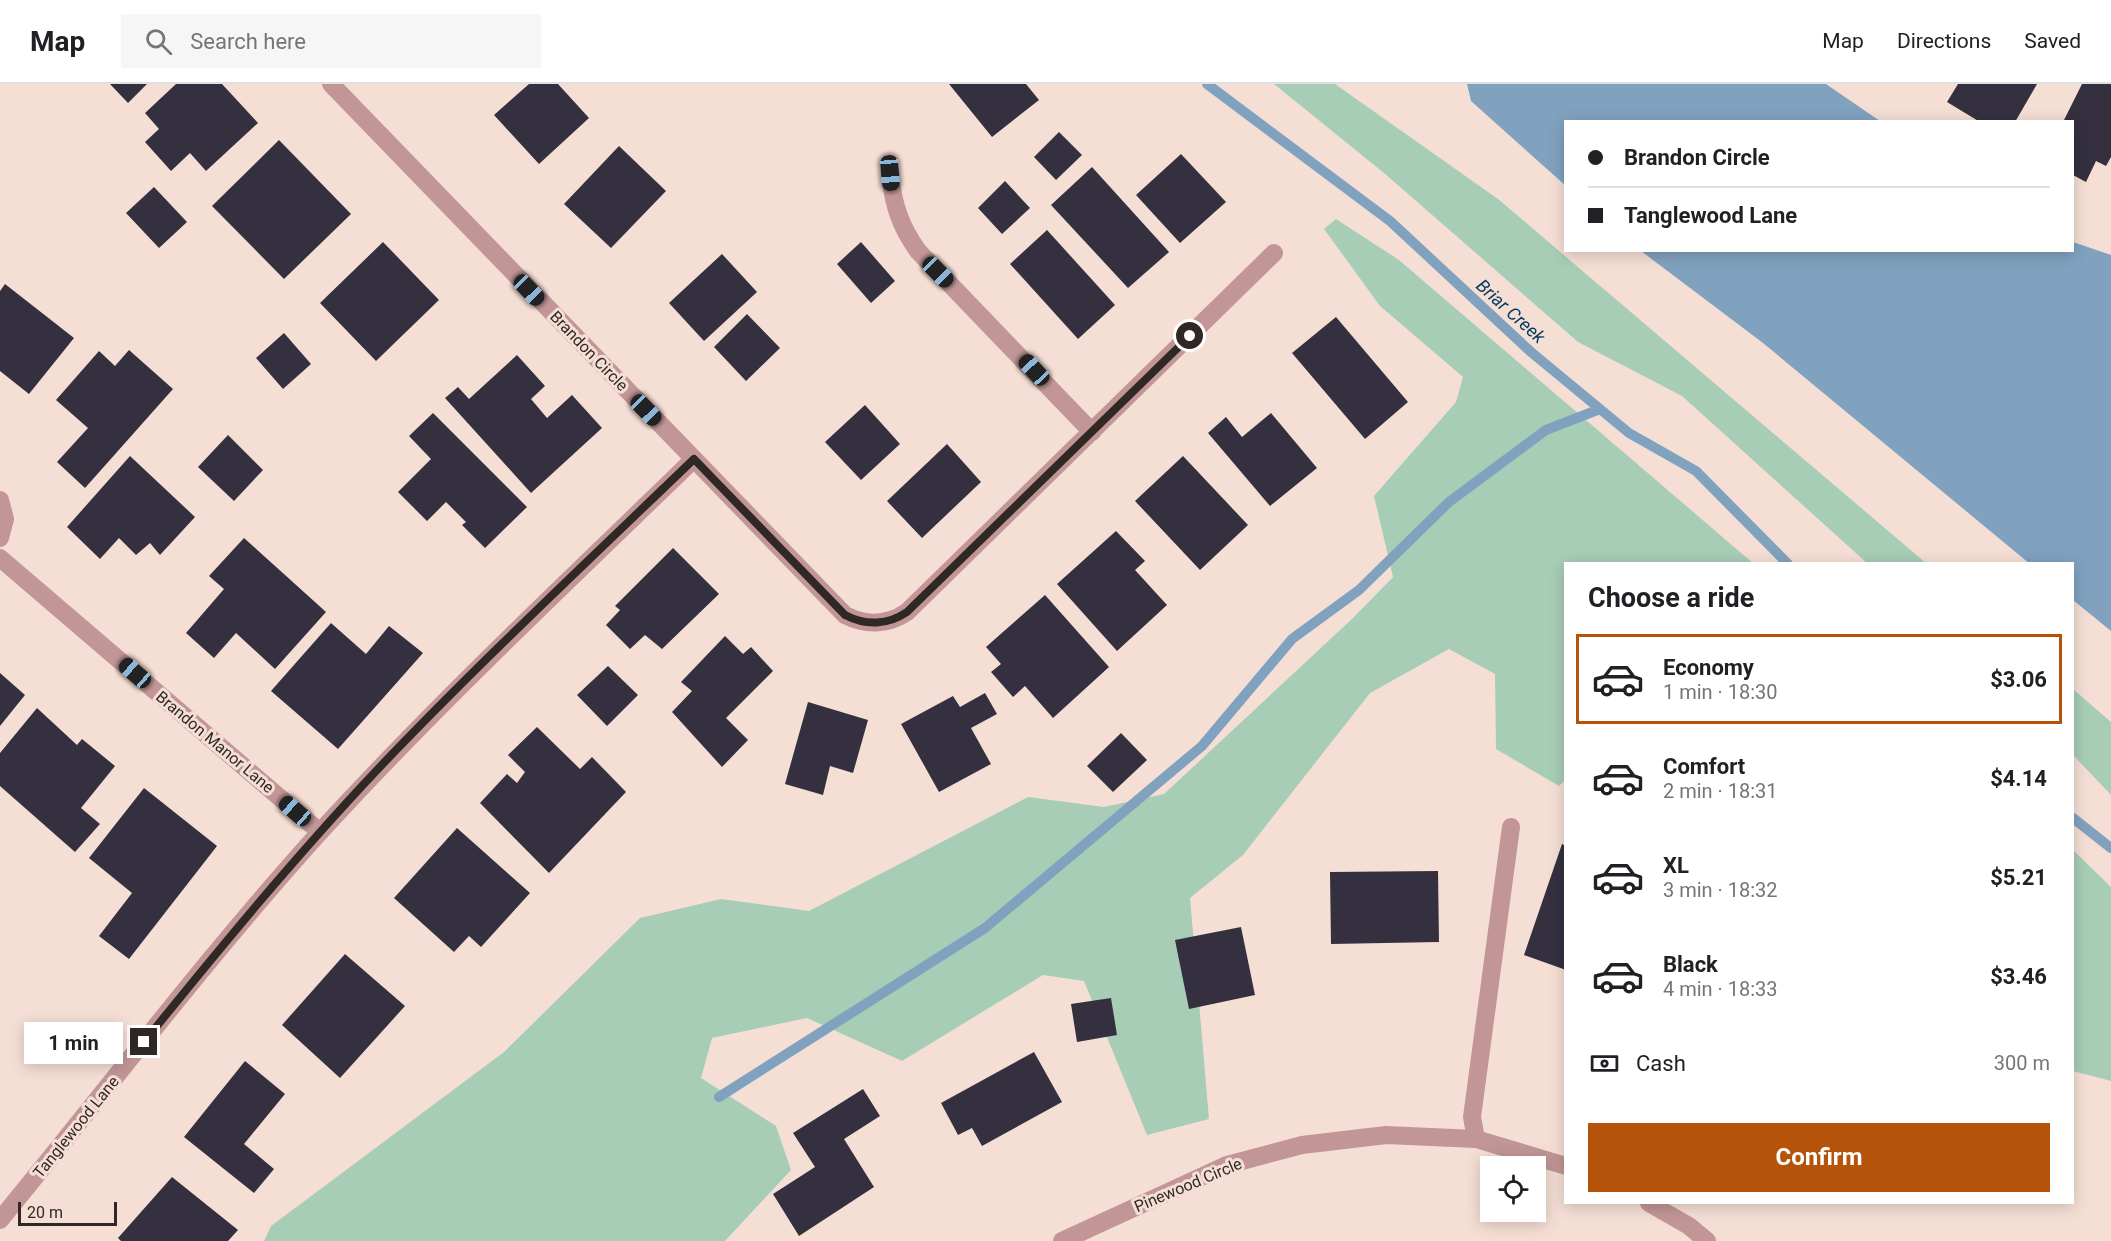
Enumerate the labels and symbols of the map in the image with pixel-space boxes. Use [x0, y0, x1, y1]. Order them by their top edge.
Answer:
car [879, 154, 901, 192]
car [919, 253, 957, 291]
car [510, 271, 548, 309]
water label: Briar Creek [1472, 275, 1551, 348]
street label: Brandon Circle [546, 307, 632, 395]
route start [1176, 322, 1203, 349]
car [1015, 351, 1053, 389]
car [627, 391, 665, 429]
car [116, 654, 154, 692]
street label: Brandon Manor Lane [152, 687, 278, 797]
car [276, 792, 314, 830]
callout: 1 min [24, 1021, 123, 1063]
route end [130, 1028, 157, 1055]
street label: Tanglewood Lane [29, 1072, 123, 1182]
street label: Pinewood Circle [1131, 1154, 1245, 1216]
scale bar [18, 1199, 117, 1226]

